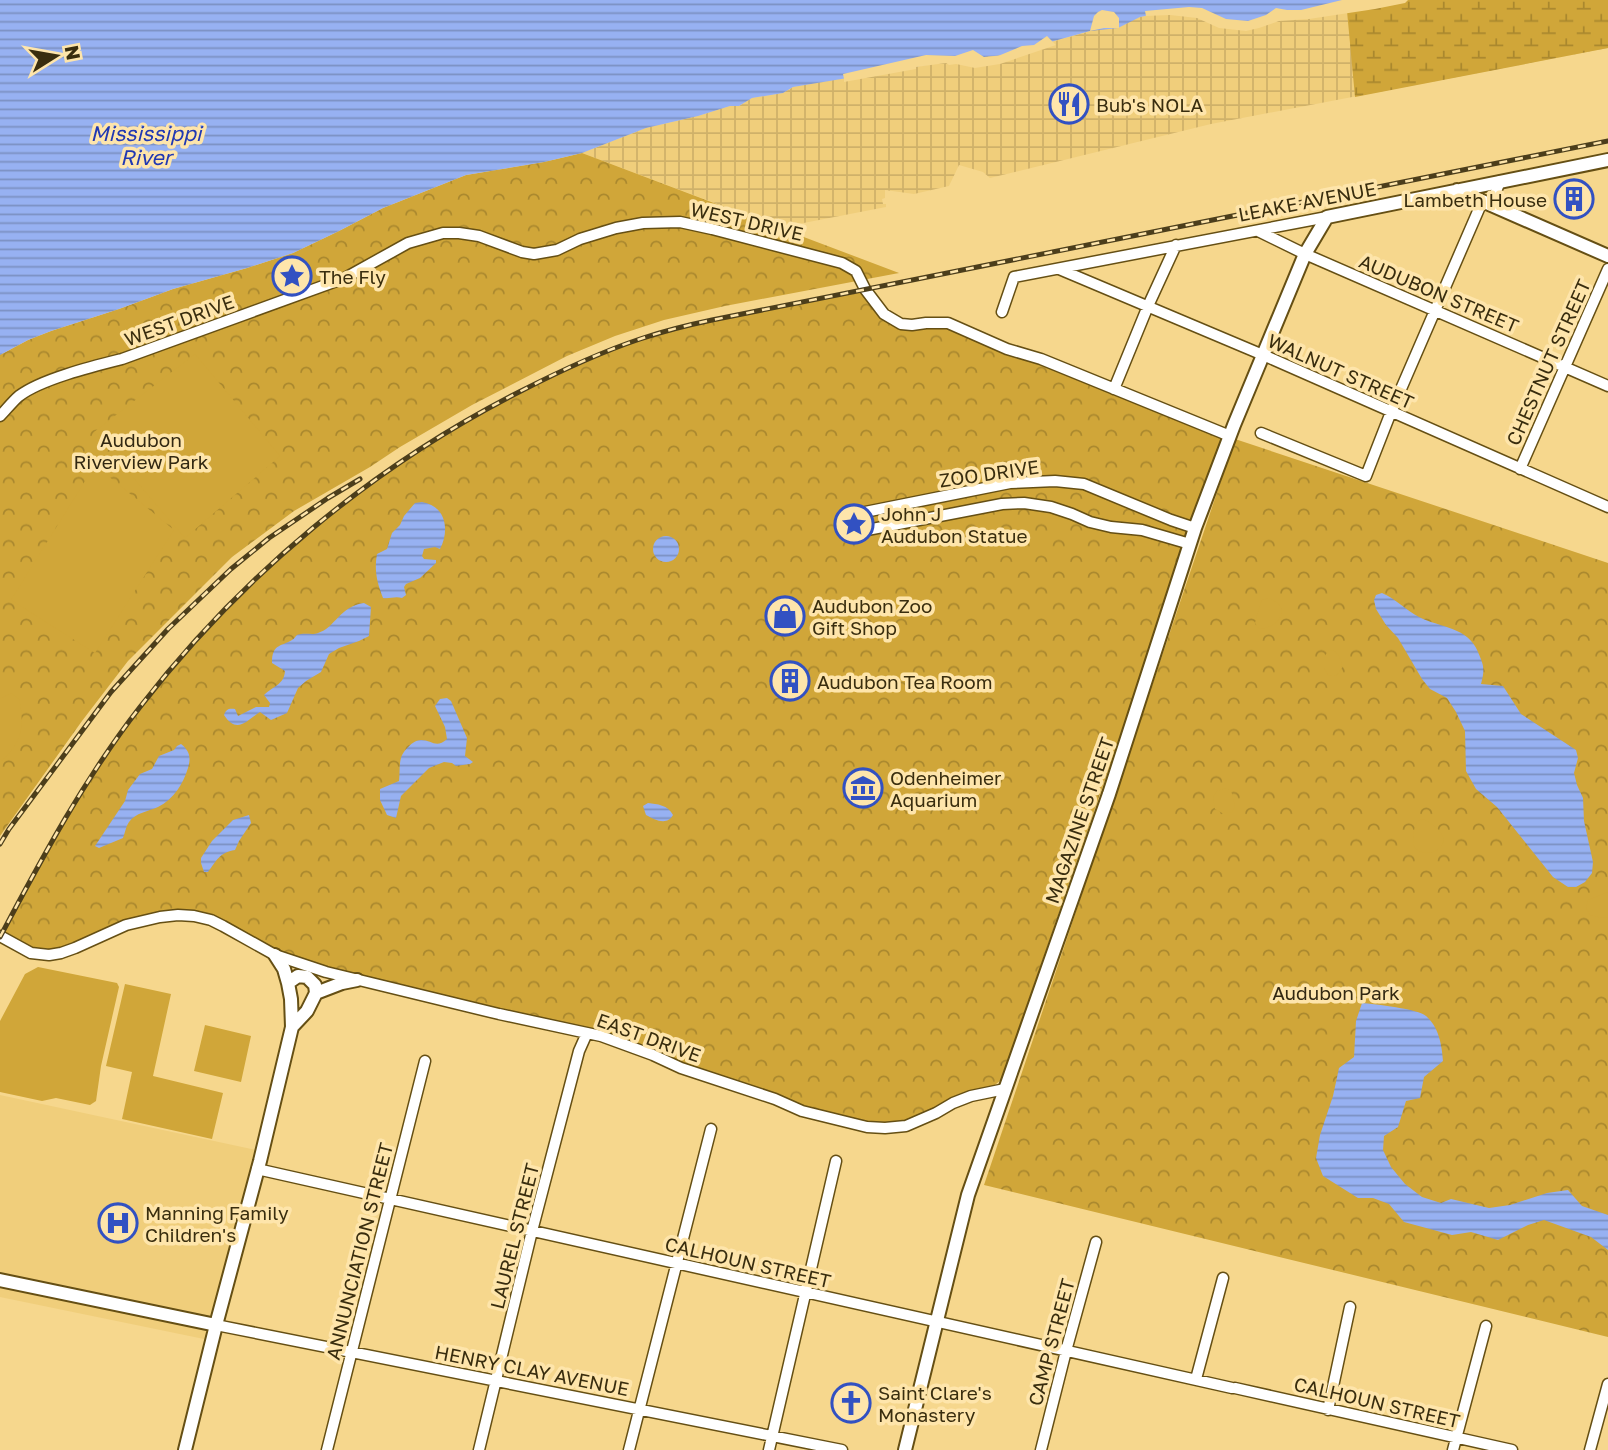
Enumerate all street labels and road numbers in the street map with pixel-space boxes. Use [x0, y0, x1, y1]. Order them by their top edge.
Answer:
street label: LEAKE AVENUE [1236, 176, 1378, 226]
street label: WEST DRIVE [688, 197, 806, 245]
street label: AUDUBON STREET [1356, 249, 1522, 337]
street label: CHESTNUT STREET [1501, 275, 1595, 449]
street label: WEST DRIVE [121, 290, 237, 350]
street label: WALNUT STREET [1264, 328, 1418, 414]
street label: ZOO DRIVE [938, 455, 1040, 491]
street label: MAGAZINE STREET [1040, 734, 1118, 906]
street label: EAST DRIVE [594, 1008, 704, 1066]
street label: ANNUNCIATION STREET [321, 1140, 397, 1362]
street label: LAUREL STREET [485, 1161, 543, 1311]
street label: CALHOUN STREET [663, 1232, 833, 1292]
street label: CAMP STREET [1023, 1276, 1079, 1408]
street label: HENRY CLAY AVENUE [433, 1340, 631, 1400]
street label: CALHOUN STREET [1292, 1372, 1462, 1432]

